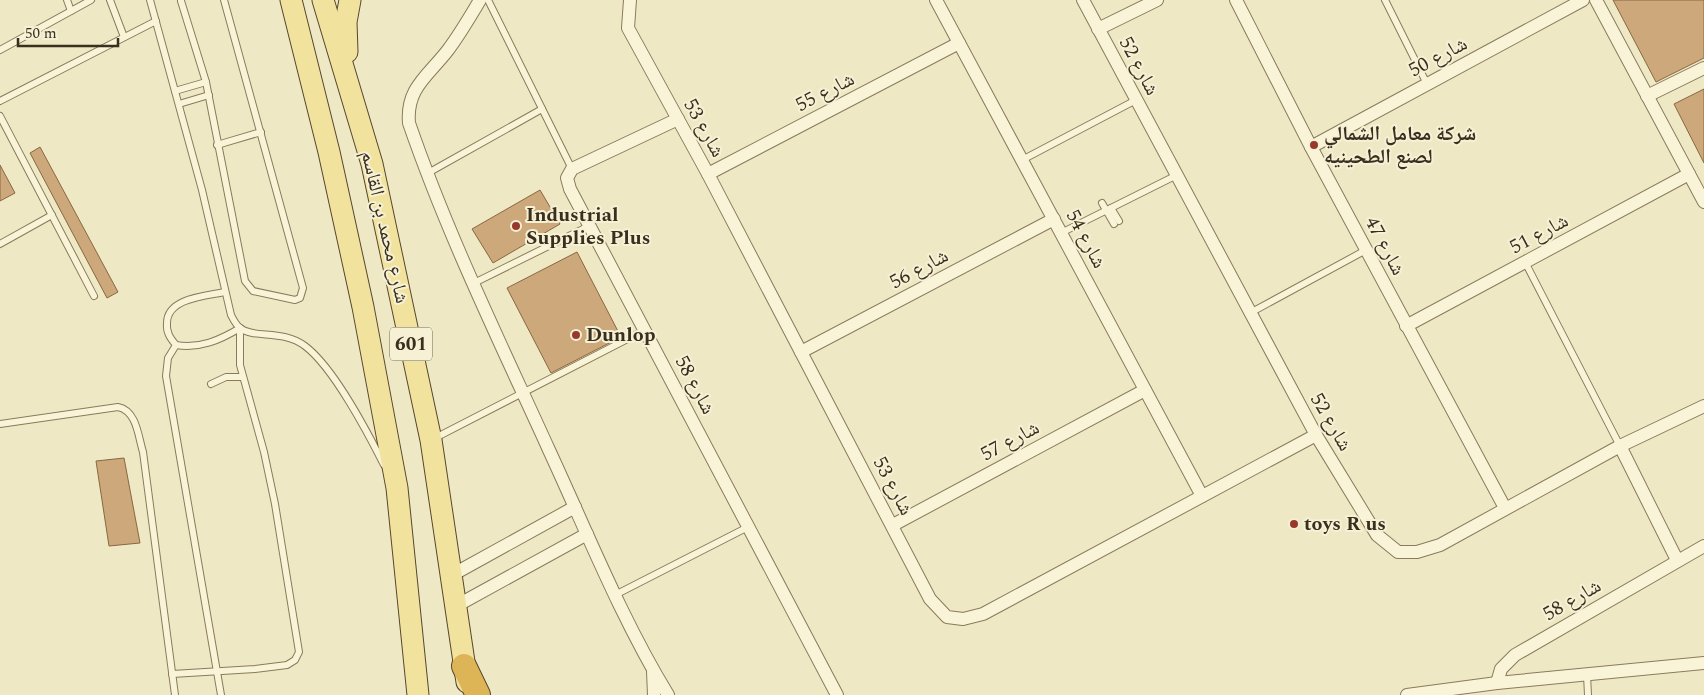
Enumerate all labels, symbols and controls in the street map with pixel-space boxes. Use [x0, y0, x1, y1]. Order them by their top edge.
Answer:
scale bar [18, 15, 118, 47]
text: 50 m [25, 22, 57, 45]
street label: شارع 50 [1403, 29, 1473, 85]
street label: شارع 52 [1111, 31, 1167, 101]
street label: شارع 55 [790, 64, 860, 120]
street label: شارع 53 [676, 93, 732, 163]
place label: شركة معامل الشمالي لصنع الطحينيه [1324, 119, 1476, 172]
marker: شركة معامل الشمالي لصنع الطحينيه [1308, 139, 1320, 151]
street label: شارع محمد بن القاسم [353, 148, 417, 306]
place label: Industrial Supplies Plus [526, 200, 650, 253]
street label: شارع 54 [1058, 204, 1114, 274]
street label: شارع 51 [1504, 206, 1574, 262]
street label: شارع 47 [1357, 211, 1413, 281]
marker: Industrial Supplies Plus [510, 220, 522, 232]
street label: شارع 56 [884, 241, 954, 297]
place label: Dunlop [586, 320, 656, 350]
road number: 601 [390, 328, 432, 360]
marker: Dunlop [570, 329, 582, 341]
street label: شارع 58 [667, 350, 723, 420]
street label: شارع 52 [1302, 387, 1360, 457]
street label: شارع 57 [975, 413, 1045, 469]
street label: شارع 53 [865, 451, 921, 521]
place label: toys R us [1304, 509, 1386, 539]
marker: toys R us [1288, 518, 1300, 530]
street label: شارع 58 [1537, 571, 1607, 629]

